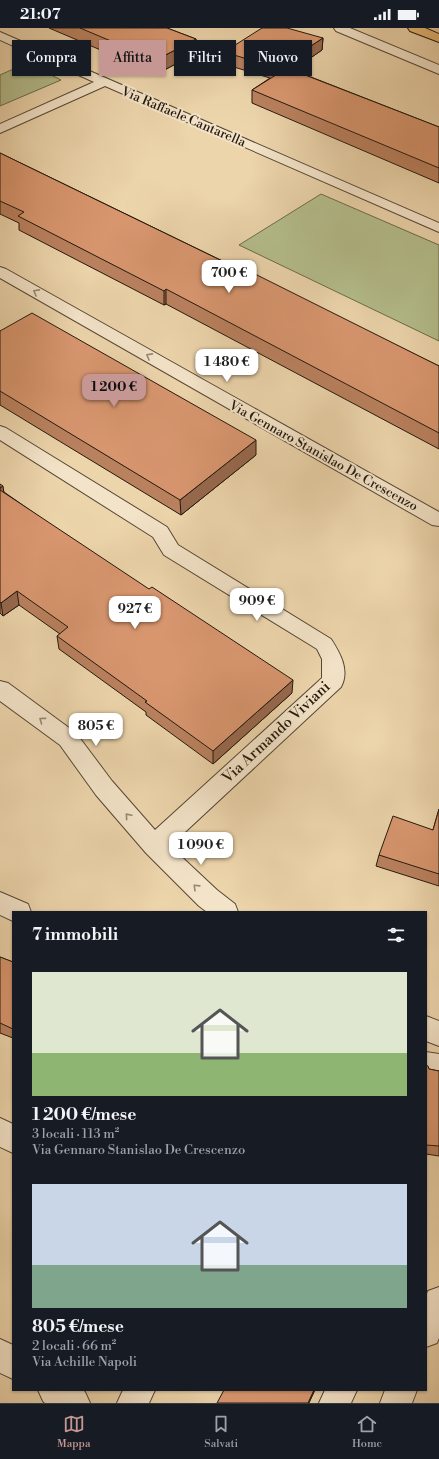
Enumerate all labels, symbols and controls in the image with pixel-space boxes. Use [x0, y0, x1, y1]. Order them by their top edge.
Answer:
text: 21:07 [20, 5, 61, 24]
chip: Compra [12, 40, 91, 76]
chip: Affitta [99, 40, 166, 76]
chip: Filtri [174, 40, 236, 76]
chip: Nuovo [244, 40, 312, 76]
street label: Via Raffaele Cantarella [118, 83, 249, 151]
pin: 700 € [201, 260, 257, 294]
text: 700 € [211, 265, 247, 281]
one-way arrow [33, 290, 40, 297]
pin: 1 480 € [190, 349, 264, 383]
one-way arrow [146, 354, 153, 361]
text: 1 480 € [204, 354, 250, 370]
pin: 1 200 € [77, 374, 151, 408]
text: 1 200 € [91, 379, 137, 395]
street label: Via Gennaro Stanislao De Crescenzo [226, 397, 421, 515]
pin: 909 € [229, 588, 285, 622]
text: 909 € [239, 593, 275, 609]
pin: 927 € [107, 596, 163, 630]
text: 927 € [118, 601, 152, 617]
street label: Via Armando Viviani [218, 677, 334, 788]
pin: 805 € [68, 713, 124, 747]
one-way arrow [40, 718, 47, 725]
text: 805 € [78, 718, 114, 734]
one-way arrow [126, 814, 133, 821]
pin: 1 090 € [164, 832, 238, 866]
text: 1 090 € [178, 837, 224, 853]
one-way arrow [193, 884, 201, 892]
text: 7 immobili [32, 924, 118, 946]
icon: filters [385, 924, 407, 946]
icon: home [184, 998, 256, 1070]
text: 1 200 €/mese [32, 1104, 136, 1126]
text: 3 locali · 113 m² [32, 1126, 119, 1142]
text: Via Gennaro Stanislao De Crescenzo [32, 1142, 245, 1158]
icon: home [184, 1210, 256, 1282]
text: 805 €/mese [32, 1316, 124, 1338]
text: 2 locali · 66 m² [32, 1338, 116, 1354]
text: Via Achille Napoli [32, 1354, 137, 1370]
tab: Mappa [57, 1413, 90, 1451]
tab: Salvati [204, 1413, 238, 1451]
tab: Home [352, 1413, 382, 1451]

